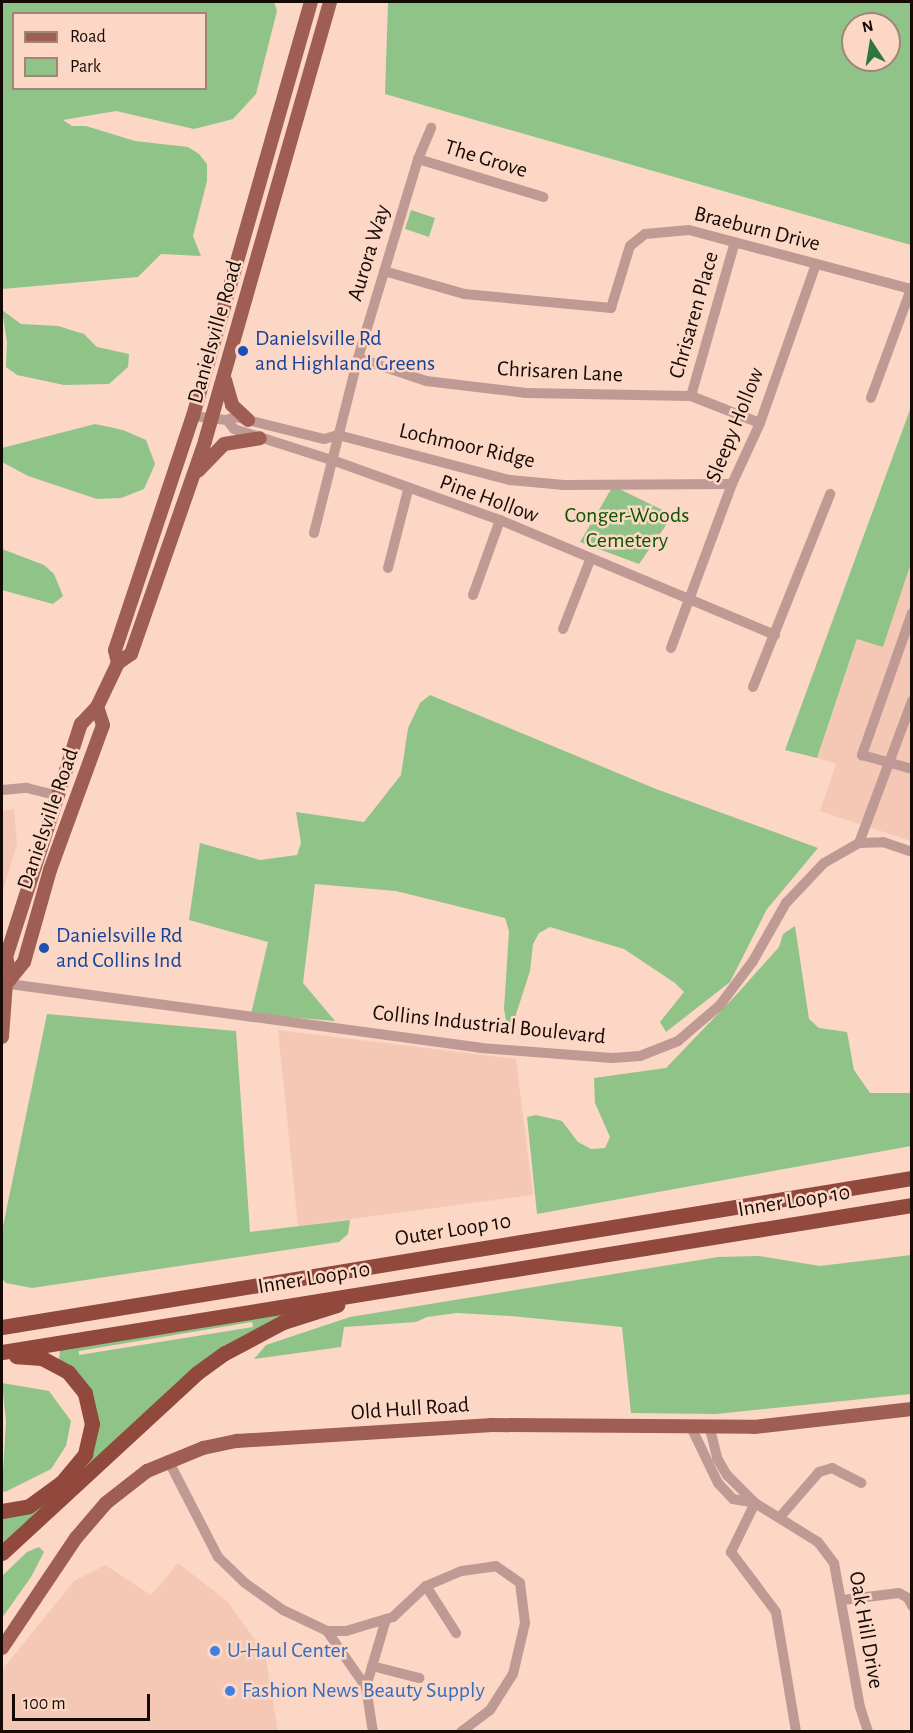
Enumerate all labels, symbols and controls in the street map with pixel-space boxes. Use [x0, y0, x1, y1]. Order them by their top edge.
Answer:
legend [12, 12, 207, 90]
north arrow [841, 12, 901, 72]
text: N [861, 17, 875, 35]
text: Road [70, 28, 106, 46]
text: Park [70, 58, 101, 76]
street label: The Grove [441, 134, 531, 184]
street label: Braeburn Drive [691, 201, 823, 257]
street label: Aurora Way [342, 202, 396, 304]
street label: Chrisaren Place [663, 248, 725, 382]
street label: Danielsville Road [182, 257, 248, 407]
place label: Danielsville Rd and Highland Greens [255, 325, 435, 376]
marker: Danielsville Rd and Highland Greens [236, 344, 250, 358]
street label: Chrisaren Lane [496, 356, 624, 388]
street label: Sleepy Hollow [700, 364, 770, 486]
street label: Lochmoor Ridge [396, 418, 538, 474]
street label: Pine Hollow [436, 469, 542, 529]
park label: Conger-Woods Cemetery [565, 502, 689, 554]
street label: Danielsville Road [11, 745, 85, 893]
place label: Danielsville Rd and Collins Ind [56, 922, 183, 974]
marker: Danielsville Rd and Collins Ind [37, 941, 51, 955]
street label: Collins Industrial Boulevard [371, 1000, 607, 1050]
street label: Inner Loop 10 [736, 1179, 852, 1223]
street label: Outer Loop 10 [393, 1208, 513, 1252]
street label: Inner Loop 10 [256, 1256, 372, 1300]
street label: Old Hull Road [350, 1392, 470, 1426]
street label: Oak Hill Drive [843, 1569, 889, 1691]
place label: U-Haul Center [227, 1638, 348, 1664]
marker: U-Haul Center [208, 1644, 222, 1658]
place label: Fashion News Beauty Supply [242, 1678, 485, 1704]
scale bar [15, 1682, 153, 1720]
marker: Fashion News Beauty Supply [223, 1684, 237, 1698]
text: 100 m [23, 1695, 66, 1713]

